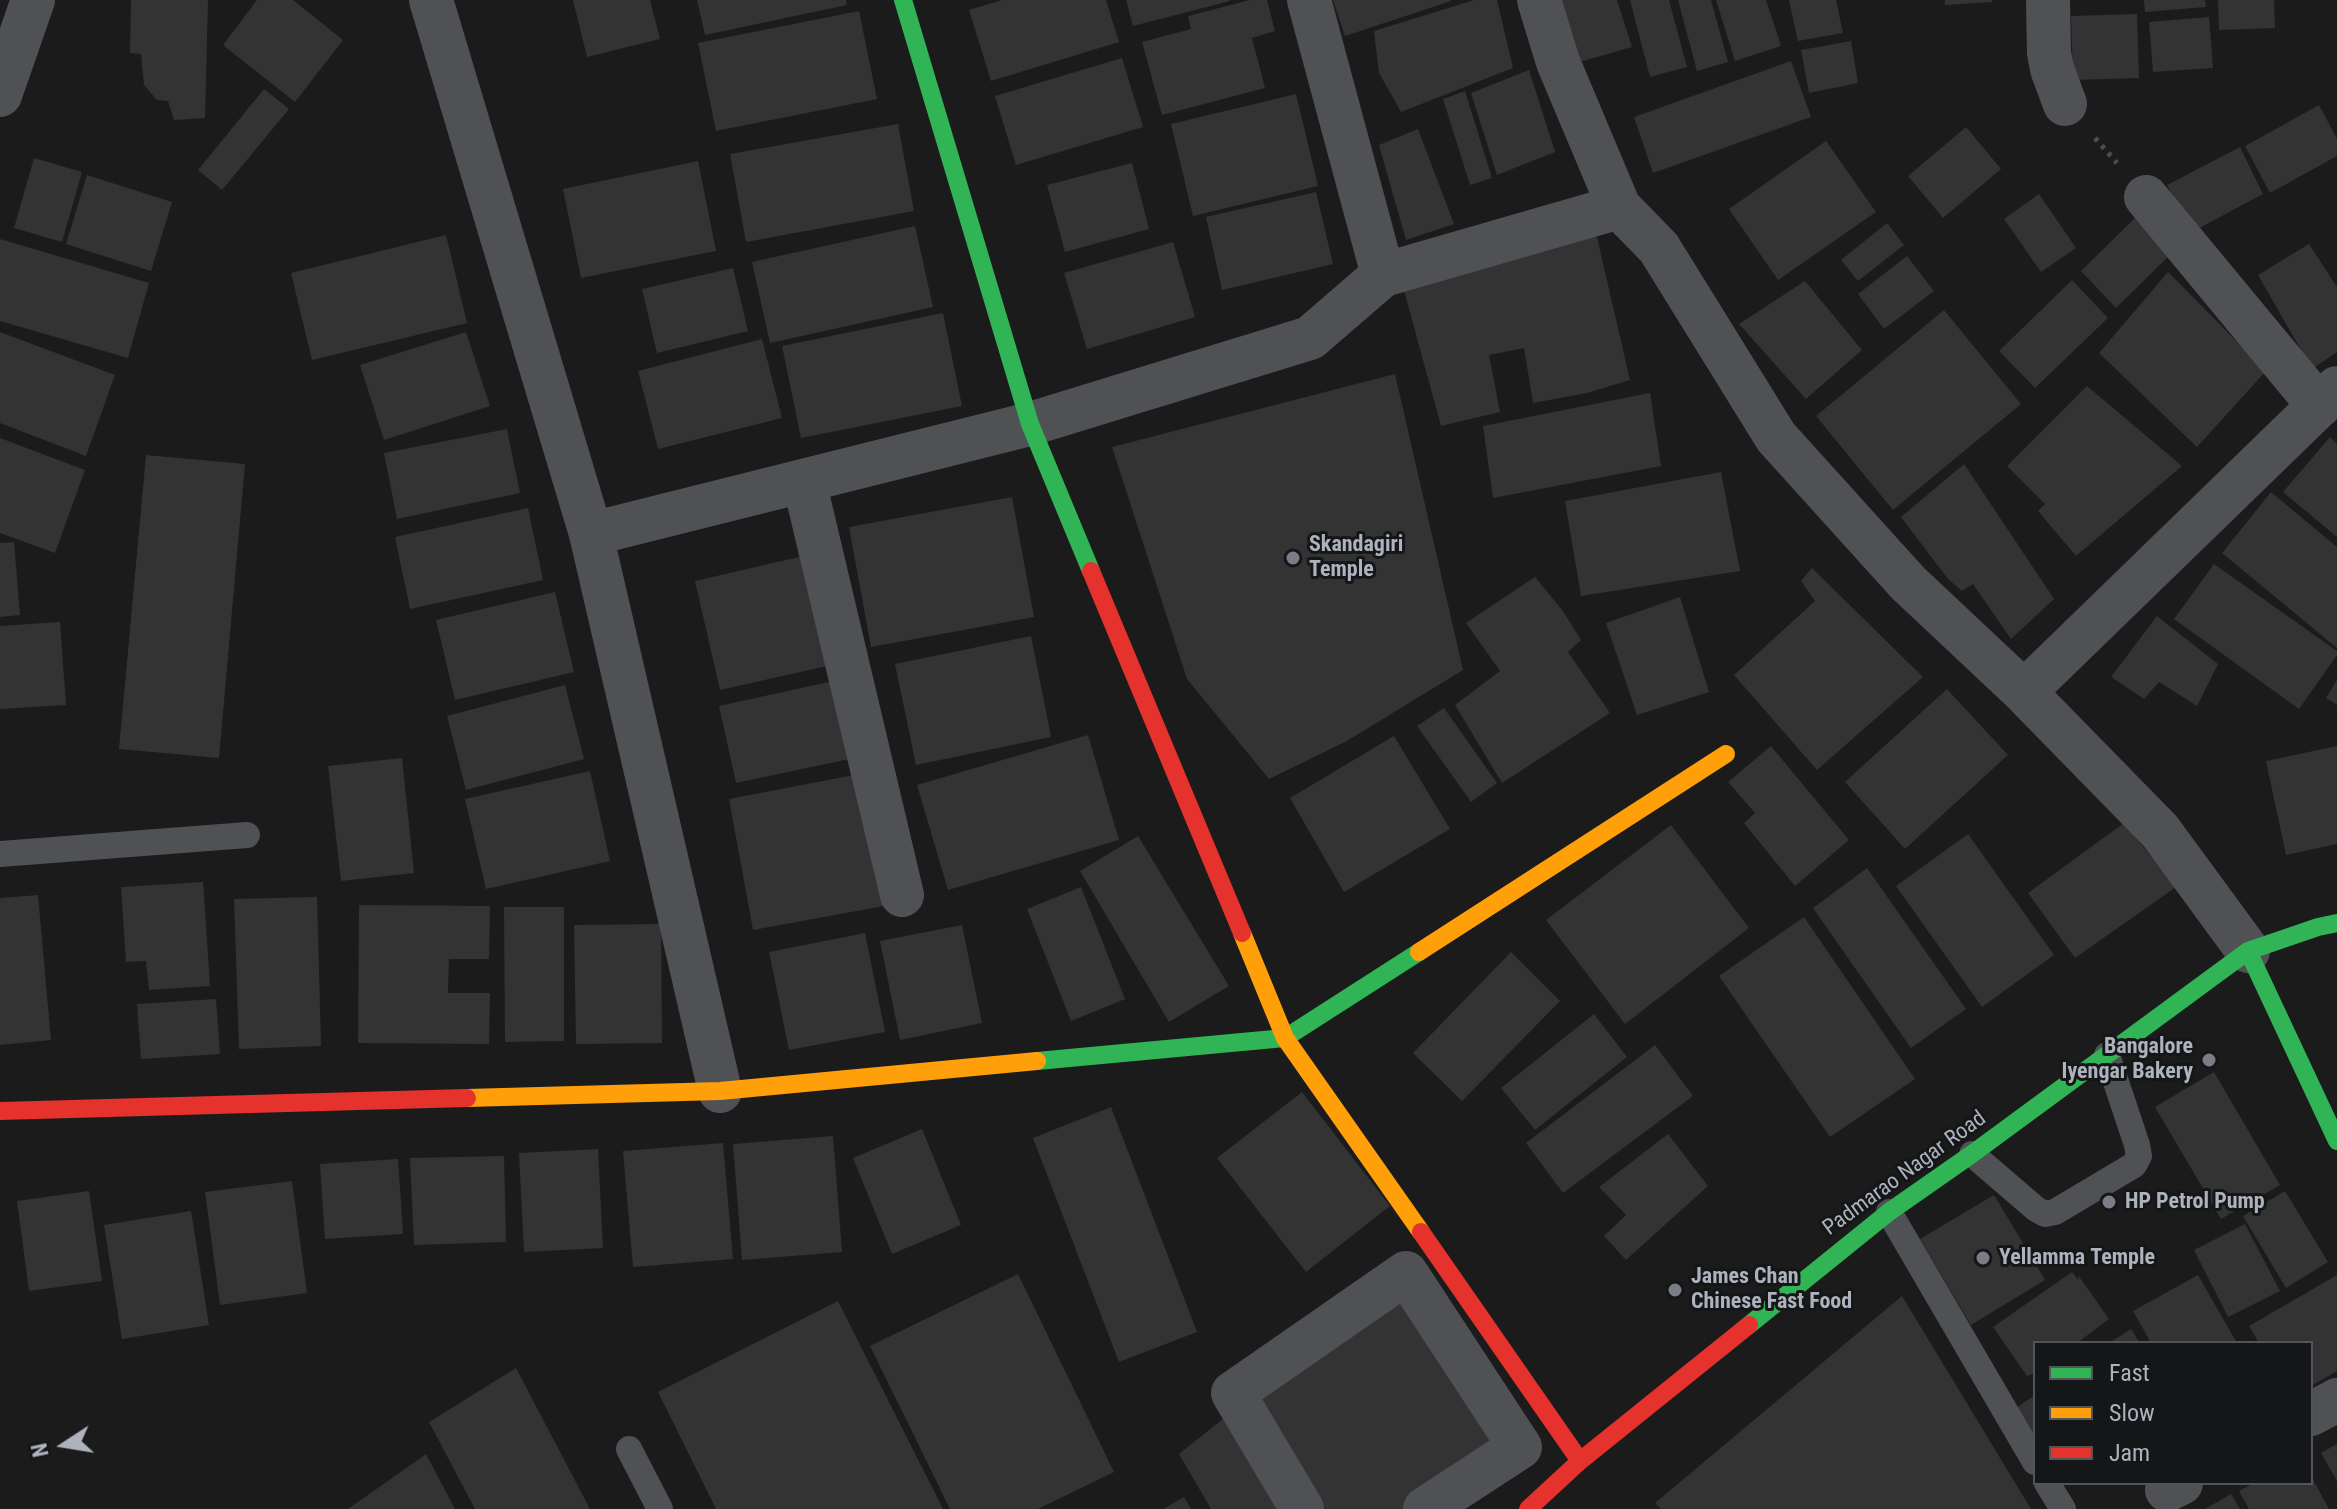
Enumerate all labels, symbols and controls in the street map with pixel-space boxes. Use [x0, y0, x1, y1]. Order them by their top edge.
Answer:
place label: Skandagiri Temple [1309, 532, 1403, 584]
marker: Skandagiri Temple [1284, 549, 1302, 567]
place label: Bangalore Iyengar Bakery [2061, 1034, 2193, 1086]
marker: Bangalore Iyengar Bakery [2200, 1051, 2218, 1069]
street label: Padmarao Nagar Road [1818, 1106, 1992, 1242]
place label: HP Petrol Pump [2125, 1189, 2265, 1215]
marker: HP Petrol Pump [2100, 1193, 2118, 1211]
place label: Yellamma Temple [1999, 1245, 2155, 1271]
marker: Yellamma Temple [1974, 1249, 1992, 1267]
place label: James Chan Chinese Fast Food [1691, 1264, 1852, 1316]
marker: James Chan Chinese Fast Food [1666, 1281, 1684, 1299]
legend [2033, 1341, 2313, 1485]
text: Fast [2109, 1359, 2150, 1387]
text: Slow [2109, 1399, 2155, 1427]
north arrow [24, 1405, 104, 1485]
text: Jam [2109, 1439, 2150, 1467]
text: N [26, 1441, 54, 1459]

